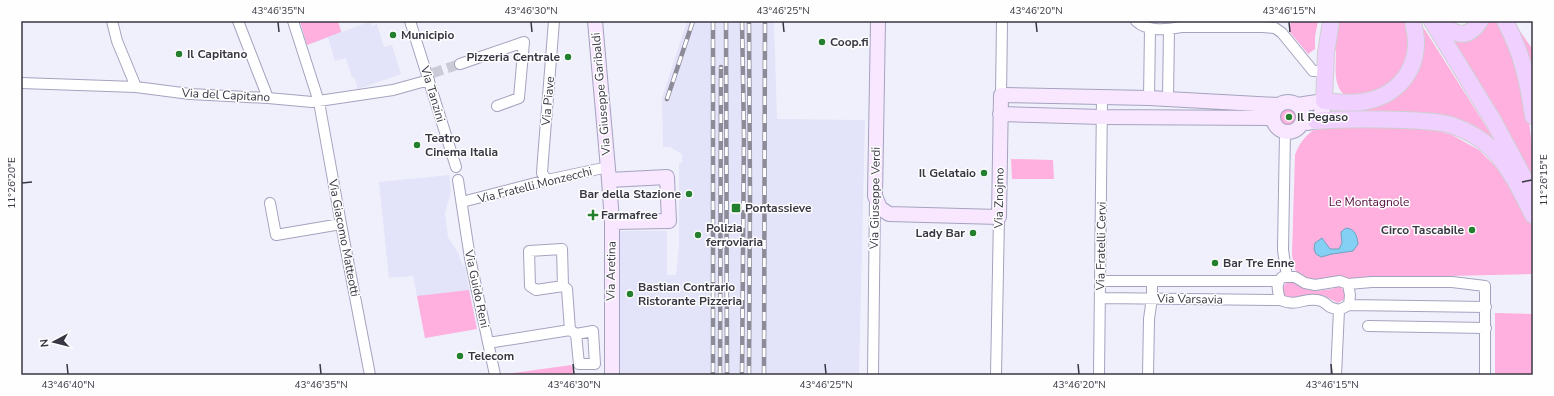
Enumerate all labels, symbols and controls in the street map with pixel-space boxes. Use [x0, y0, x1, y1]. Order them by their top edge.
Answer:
text: 43°46'35"N [251, 4, 305, 18]
text: 43°46'30"N [504, 4, 558, 18]
text: 43°46'25"N [756, 4, 810, 18]
text: 43°46'20"N [1009, 4, 1063, 18]
text: 43°46'15"N [1262, 4, 1316, 18]
place label: Municipio [401, 27, 454, 43]
marker: Municipio [388, 30, 398, 40]
street label: Via Giuseppe Garibaldi [588, 32, 614, 157]
place label: Coop.fi [830, 34, 869, 50]
marker: Coop.fi [817, 37, 827, 47]
place label: Il Capitano [187, 46, 247, 62]
marker: Il Capitano [174, 49, 184, 59]
place label: Pizzeria Centrale [466, 49, 560, 65]
marker: Pizzeria Centrale [563, 52, 573, 62]
street label: Via Tanzini [417, 63, 449, 124]
street label: Via Piave [538, 76, 558, 127]
street label: Via del Capitano [180, 85, 271, 105]
place label: Il Pegaso [1297, 109, 1348, 125]
marker: Il Pegaso [1284, 112, 1294, 122]
place label: Teatro Cinema Italia [425, 130, 498, 160]
marker: Teatro Cinema Italia [412, 140, 422, 150]
street label: Via Giuseppe Verdi [866, 147, 884, 250]
text: 11°26'15"E [1537, 154, 1551, 206]
text: 11°26'20"E [5, 157, 19, 209]
street label: Via Fratelli Monzecchi [475, 163, 594, 207]
place label: Il Gelataio [919, 165, 976, 181]
street label: Via Znojmo [990, 167, 1008, 230]
marker: Il Gelataio [979, 168, 989, 178]
street label: Via Giacomo Matteotti [325, 177, 363, 298]
place label: Bar della Stazione [579, 186, 681, 202]
marker: Bar della Stazione [684, 189, 694, 199]
park label: Le Montagnole [1329, 194, 1409, 210]
place label: Pontassieve [745, 200, 812, 216]
marker: Pontassieve [730, 202, 742, 214]
street label: Via Fratelli Cervi [1092, 202, 1110, 291]
place label: Farmafree [601, 207, 658, 223]
marker: Farmafree [588, 210, 598, 220]
place label: Polizia ferroviaria [706, 220, 763, 250]
place label: Circo Tascabile [1381, 222, 1464, 238]
place label: Lady Bar [915, 225, 965, 241]
marker: Circo Tascabile [1467, 225, 1477, 235]
marker: Lady Bar [968, 228, 978, 238]
marker: Polizia ferroviaria [693, 230, 703, 240]
street label: Via Aretina [602, 241, 620, 302]
street label: Via Guido Reni [461, 248, 493, 329]
place label: Bar Tre Enne [1223, 255, 1295, 271]
marker: Bar Tre Enne [1210, 258, 1220, 268]
place label: Bastian Contrario Ristorante Pizzeria [638, 279, 742, 309]
marker: Bastian Contrario Ristorante Pizzeria [625, 289, 635, 299]
street label: Via Varsavia [1156, 290, 1223, 308]
north arrow [34, 322, 74, 362]
text: N [37, 338, 53, 348]
place label: Telecom [468, 348, 514, 364]
marker: Telecom [455, 351, 465, 361]
text: 43°46'40"N [41, 378, 95, 392]
text: 43°46'35"N [294, 378, 348, 392]
text: 43°46'30"N [547, 378, 601, 392]
text: 43°46'25"N [799, 378, 853, 392]
text: 43°46'20"N [1052, 378, 1106, 392]
text: 43°46'15"N [1305, 378, 1359, 392]

